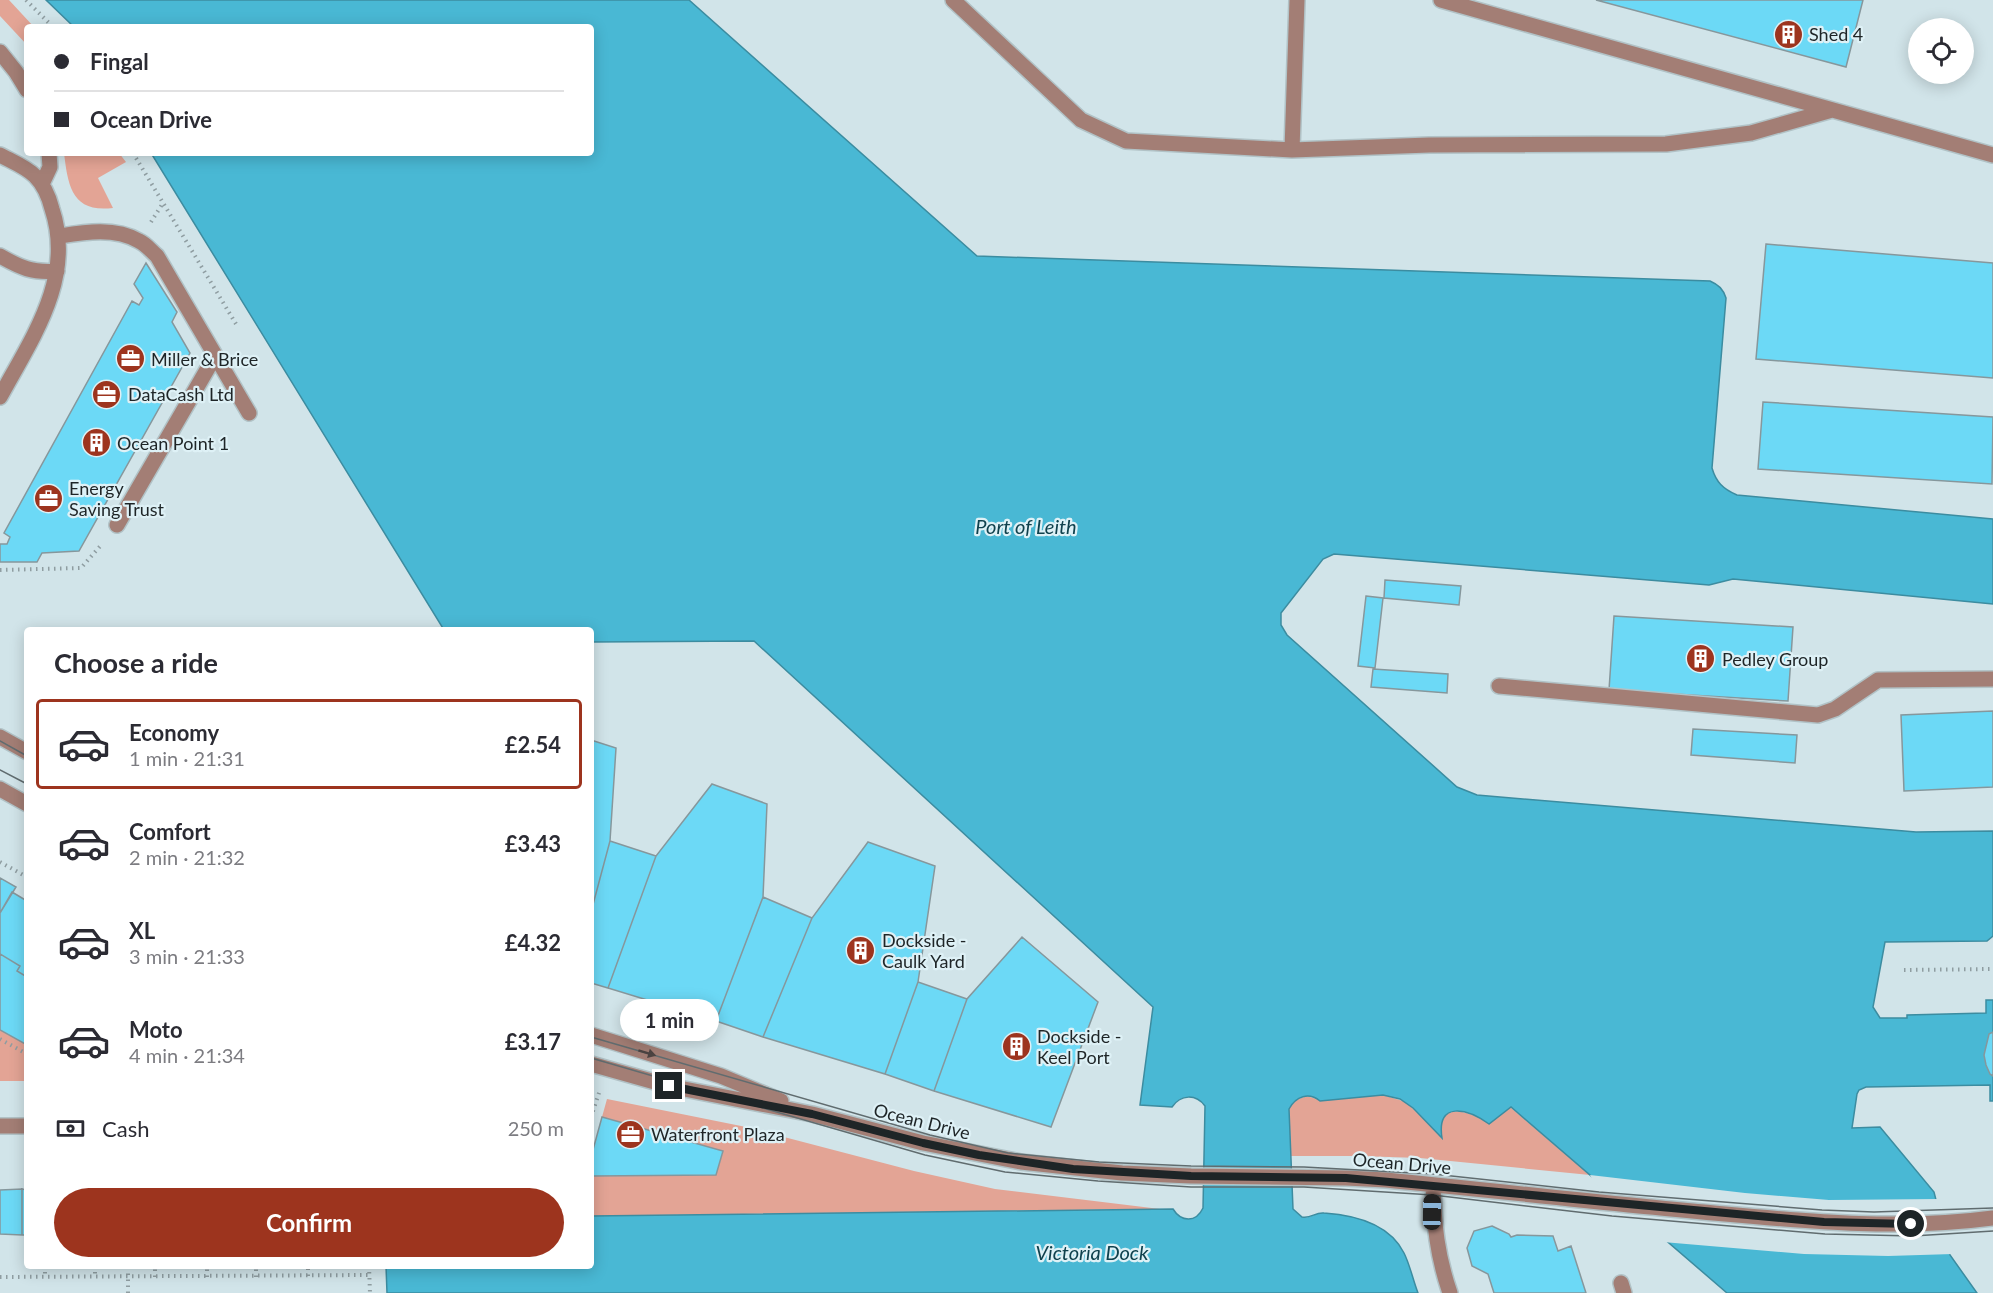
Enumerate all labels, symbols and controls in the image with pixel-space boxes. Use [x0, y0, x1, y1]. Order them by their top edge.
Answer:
building icon: Shed 4 [1772, 18, 1804, 50]
map controls [1908, 18, 1974, 84]
button: locate [1908, 18, 1974, 84]
place label: Shed 4 [1809, 23, 1863, 45]
text: Fingal [90, 48, 149, 75]
text: Ocean Drive [90, 106, 212, 133]
office icon: Miller & Brice [114, 343, 146, 375]
place label: Miller & Brice [151, 348, 258, 370]
office icon: DataCash Ltd [91, 378, 123, 410]
place label: DataCash Ltd [128, 383, 234, 405]
building icon: Ocean Point 1 [80, 427, 112, 459]
place label: Ocean Point 1 [117, 432, 229, 454]
place label: Energy Saving Trust [69, 477, 165, 520]
office icon: Energy Saving Trust [32, 482, 64, 514]
water label: Port of Leith [975, 514, 1077, 538]
building icon: Pedley Group [1685, 643, 1717, 675]
text: Choose a ride [54, 646, 218, 679]
place label: Pedley Group [1722, 648, 1828, 670]
icon: car [57, 717, 111, 771]
text: Economy [129, 719, 219, 746]
text: £2.54 [505, 731, 561, 758]
text: 1 min · 21:31 [129, 746, 245, 770]
icon: car [57, 816, 111, 870]
text: Comfort [129, 818, 211, 845]
text: £3.43 [505, 830, 561, 857]
text: 2 min · 21:32 [129, 845, 245, 869]
icon: car [57, 915, 111, 969]
text: XL [129, 917, 155, 944]
text: £4.32 [505, 929, 561, 956]
place label: Dockside - Caulk Yard [882, 929, 967, 972]
building icon: Dockside - Caulk Yard [845, 934, 877, 966]
text: 3 min · 21:33 [129, 944, 245, 968]
callout: 1 min [620, 999, 718, 1041]
text: 1 min [645, 1008, 694, 1032]
icon: car [57, 1014, 111, 1068]
text: Moto [129, 1016, 183, 1043]
place label: Dockside - Keel Port [1037, 1025, 1122, 1068]
text: £3.17 [505, 1028, 561, 1055]
building icon: Dockside - Keel Port [1000, 1030, 1032, 1062]
text: 4 min · 21:34 [129, 1043, 245, 1067]
one-way arrow [638, 1049, 656, 1058]
route end [655, 1072, 682, 1099]
street label: Ocean Drive [871, 1098, 973, 1144]
icon: cash [54, 1112, 87, 1145]
text: Cash [102, 1115, 149, 1142]
text: 250 m [508, 1116, 564, 1140]
office icon: Waterfront Plaza [614, 1118, 646, 1150]
place label: Waterfront Plaza [651, 1123, 785, 1145]
street label: Ocean Drive [1352, 1148, 1452, 1178]
button: Confirm [54, 1188, 564, 1257]
car [1423, 1194, 1441, 1230]
route start [1897, 1210, 1924, 1237]
water label: Victoria Dock [1036, 1240, 1149, 1264]

